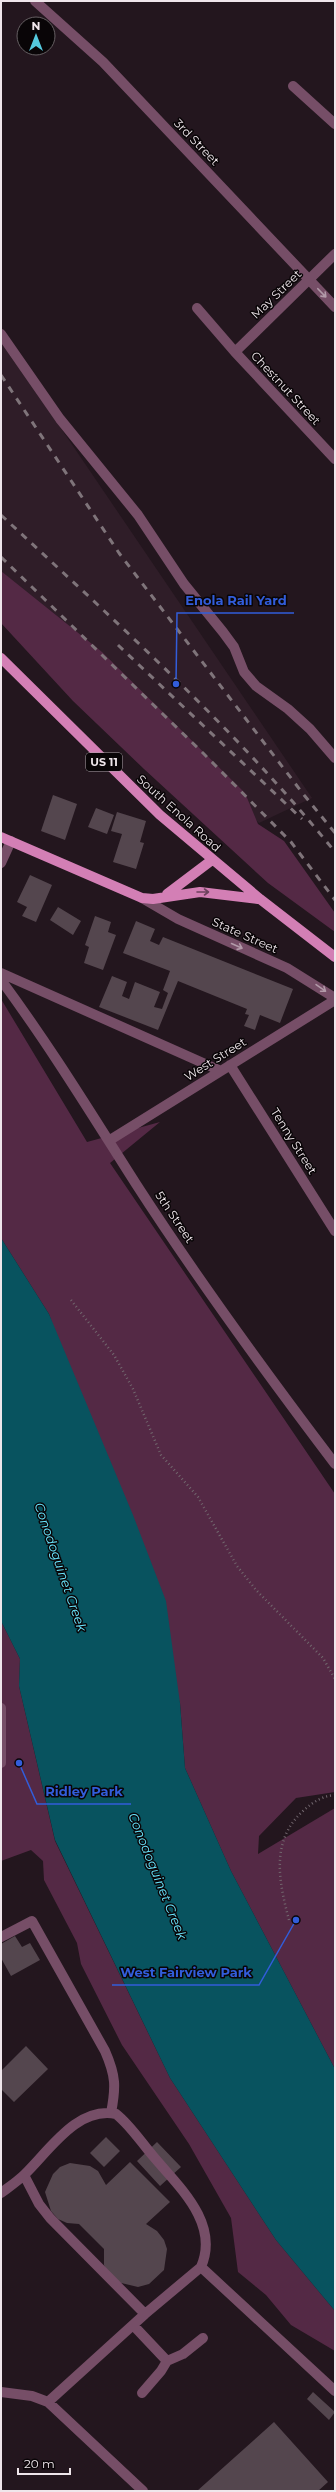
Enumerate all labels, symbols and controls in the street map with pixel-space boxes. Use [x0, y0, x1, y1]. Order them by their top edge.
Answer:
north arrow [16, 16, 56, 56]
text: N [32, 19, 40, 33]
street label: 3rd Street [171, 116, 223, 169]
street label: May Street [248, 266, 304, 322]
one-way arrow [318, 288, 327, 298]
street label: Chestnut Street [248, 348, 324, 428]
callout: Enola Rail Yard [177, 588, 294, 613]
text: Enola Rail Yard [185, 592, 287, 608]
road number: US 11 [86, 753, 122, 771]
street label: South Enola Road [134, 771, 224, 855]
one-way arrow [196, 888, 209, 896]
street label: State Street [210, 914, 280, 956]
one-way arrow [231, 943, 243, 950]
one-way arrow [315, 984, 326, 992]
street label: West Street [181, 1034, 249, 1084]
street label: Tenny Street [268, 1105, 320, 1177]
street label: 5th Street [152, 1188, 198, 1246]
water label: Conodoguinet Creek [31, 1500, 91, 1635]
callout: Ridley Park [37, 1779, 131, 1804]
text: Ridley Park [45, 1783, 123, 1799]
water label: Conodoguinet Creek [125, 1810, 191, 1943]
callout: West Fairview Park [112, 1960, 259, 1985]
text: West Fairview Park [120, 1964, 252, 1980]
scale bar [18, 2450, 70, 2476]
text: 20 m [24, 2456, 55, 2471]

